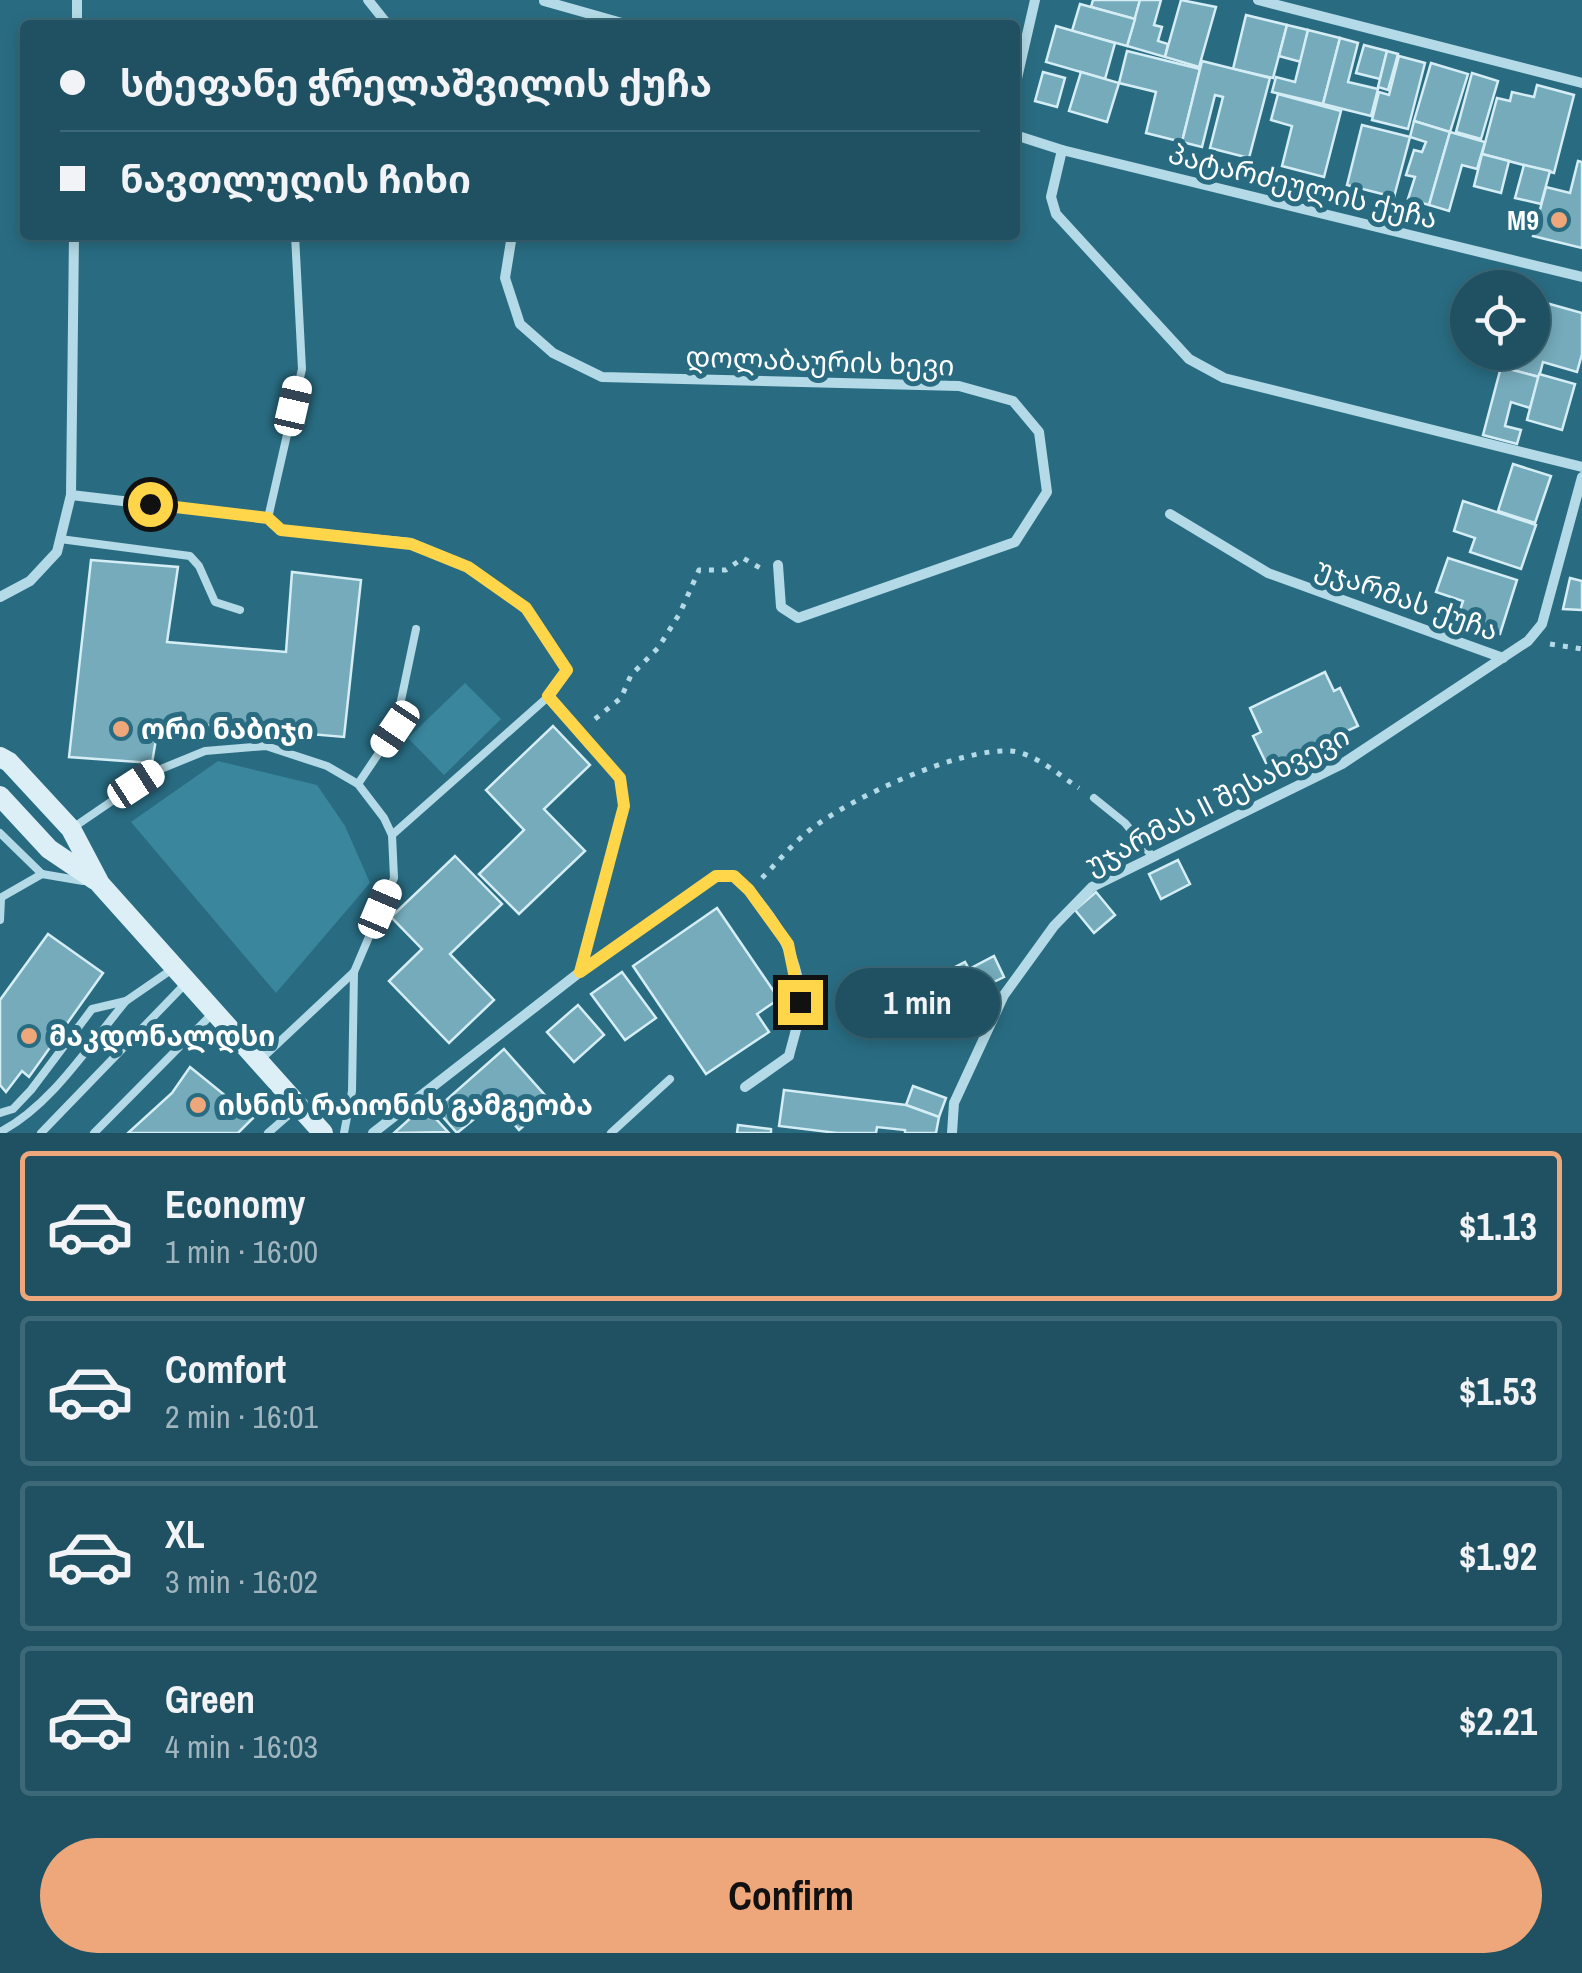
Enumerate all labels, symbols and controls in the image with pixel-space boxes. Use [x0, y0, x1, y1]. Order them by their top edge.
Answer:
text: სტეფანე ჭრელაშვილის ქუჩა [120, 58, 712, 109]
street label: პატარძეულის ქუჩა [1165, 134, 1441, 238]
text: ნავთლუღის ჩიხი [120, 154, 471, 205]
place label: M9 [1507, 201, 1539, 239]
marker: M9 [1548, 209, 1570, 231]
map controls [1450, 270, 1550, 370]
button: locate [1450, 270, 1550, 370]
street label: დოლაბაურის ხევი [685, 337, 955, 385]
car [272, 373, 314, 439]
route start [128, 482, 173, 527]
street label: უჯარმას ქუჩა [1310, 548, 1504, 650]
car [366, 696, 424, 762]
place label: ორი ნაბიჯი [141, 710, 314, 748]
street label: უჯარმას II შესახვევი [1078, 717, 1356, 883]
marker: ორი ნაბიჯი [110, 718, 132, 740]
car [103, 755, 169, 813]
car [354, 876, 406, 942]
callout: 1 min [835, 967, 1000, 1037]
route end [778, 980, 823, 1025]
text: 1 min [883, 981, 952, 1024]
place label: მაკდონალდსი [49, 1017, 275, 1055]
marker: მაკდონალდსი [18, 1025, 40, 1047]
place label: ისნის რაიონის გამგეობა [218, 1086, 593, 1124]
marker: ისნის რაიონის გამგეობა [187, 1094, 209, 1116]
text: Economy [165, 1179, 305, 1230]
icon: car [45, 1181, 135, 1271]
text: $1.13 [1459, 1201, 1537, 1252]
text: 1 min · 16:00 [165, 1230, 318, 1273]
text: Comfort [165, 1344, 286, 1395]
icon: car [45, 1346, 135, 1436]
text: $1.53 [1459, 1366, 1537, 1417]
text: 2 min · 16:01 [165, 1395, 318, 1438]
text: XL [165, 1509, 205, 1560]
icon: car [45, 1511, 135, 1601]
text: $1.92 [1459, 1531, 1537, 1582]
text: 3 min · 16:02 [165, 1560, 318, 1603]
text: Green [165, 1674, 255, 1725]
icon: car [45, 1676, 135, 1766]
text: $2.21 [1459, 1696, 1537, 1747]
text: 4 min · 16:03 [165, 1725, 318, 1768]
button: Confirm [40, 1838, 1542, 1953]

